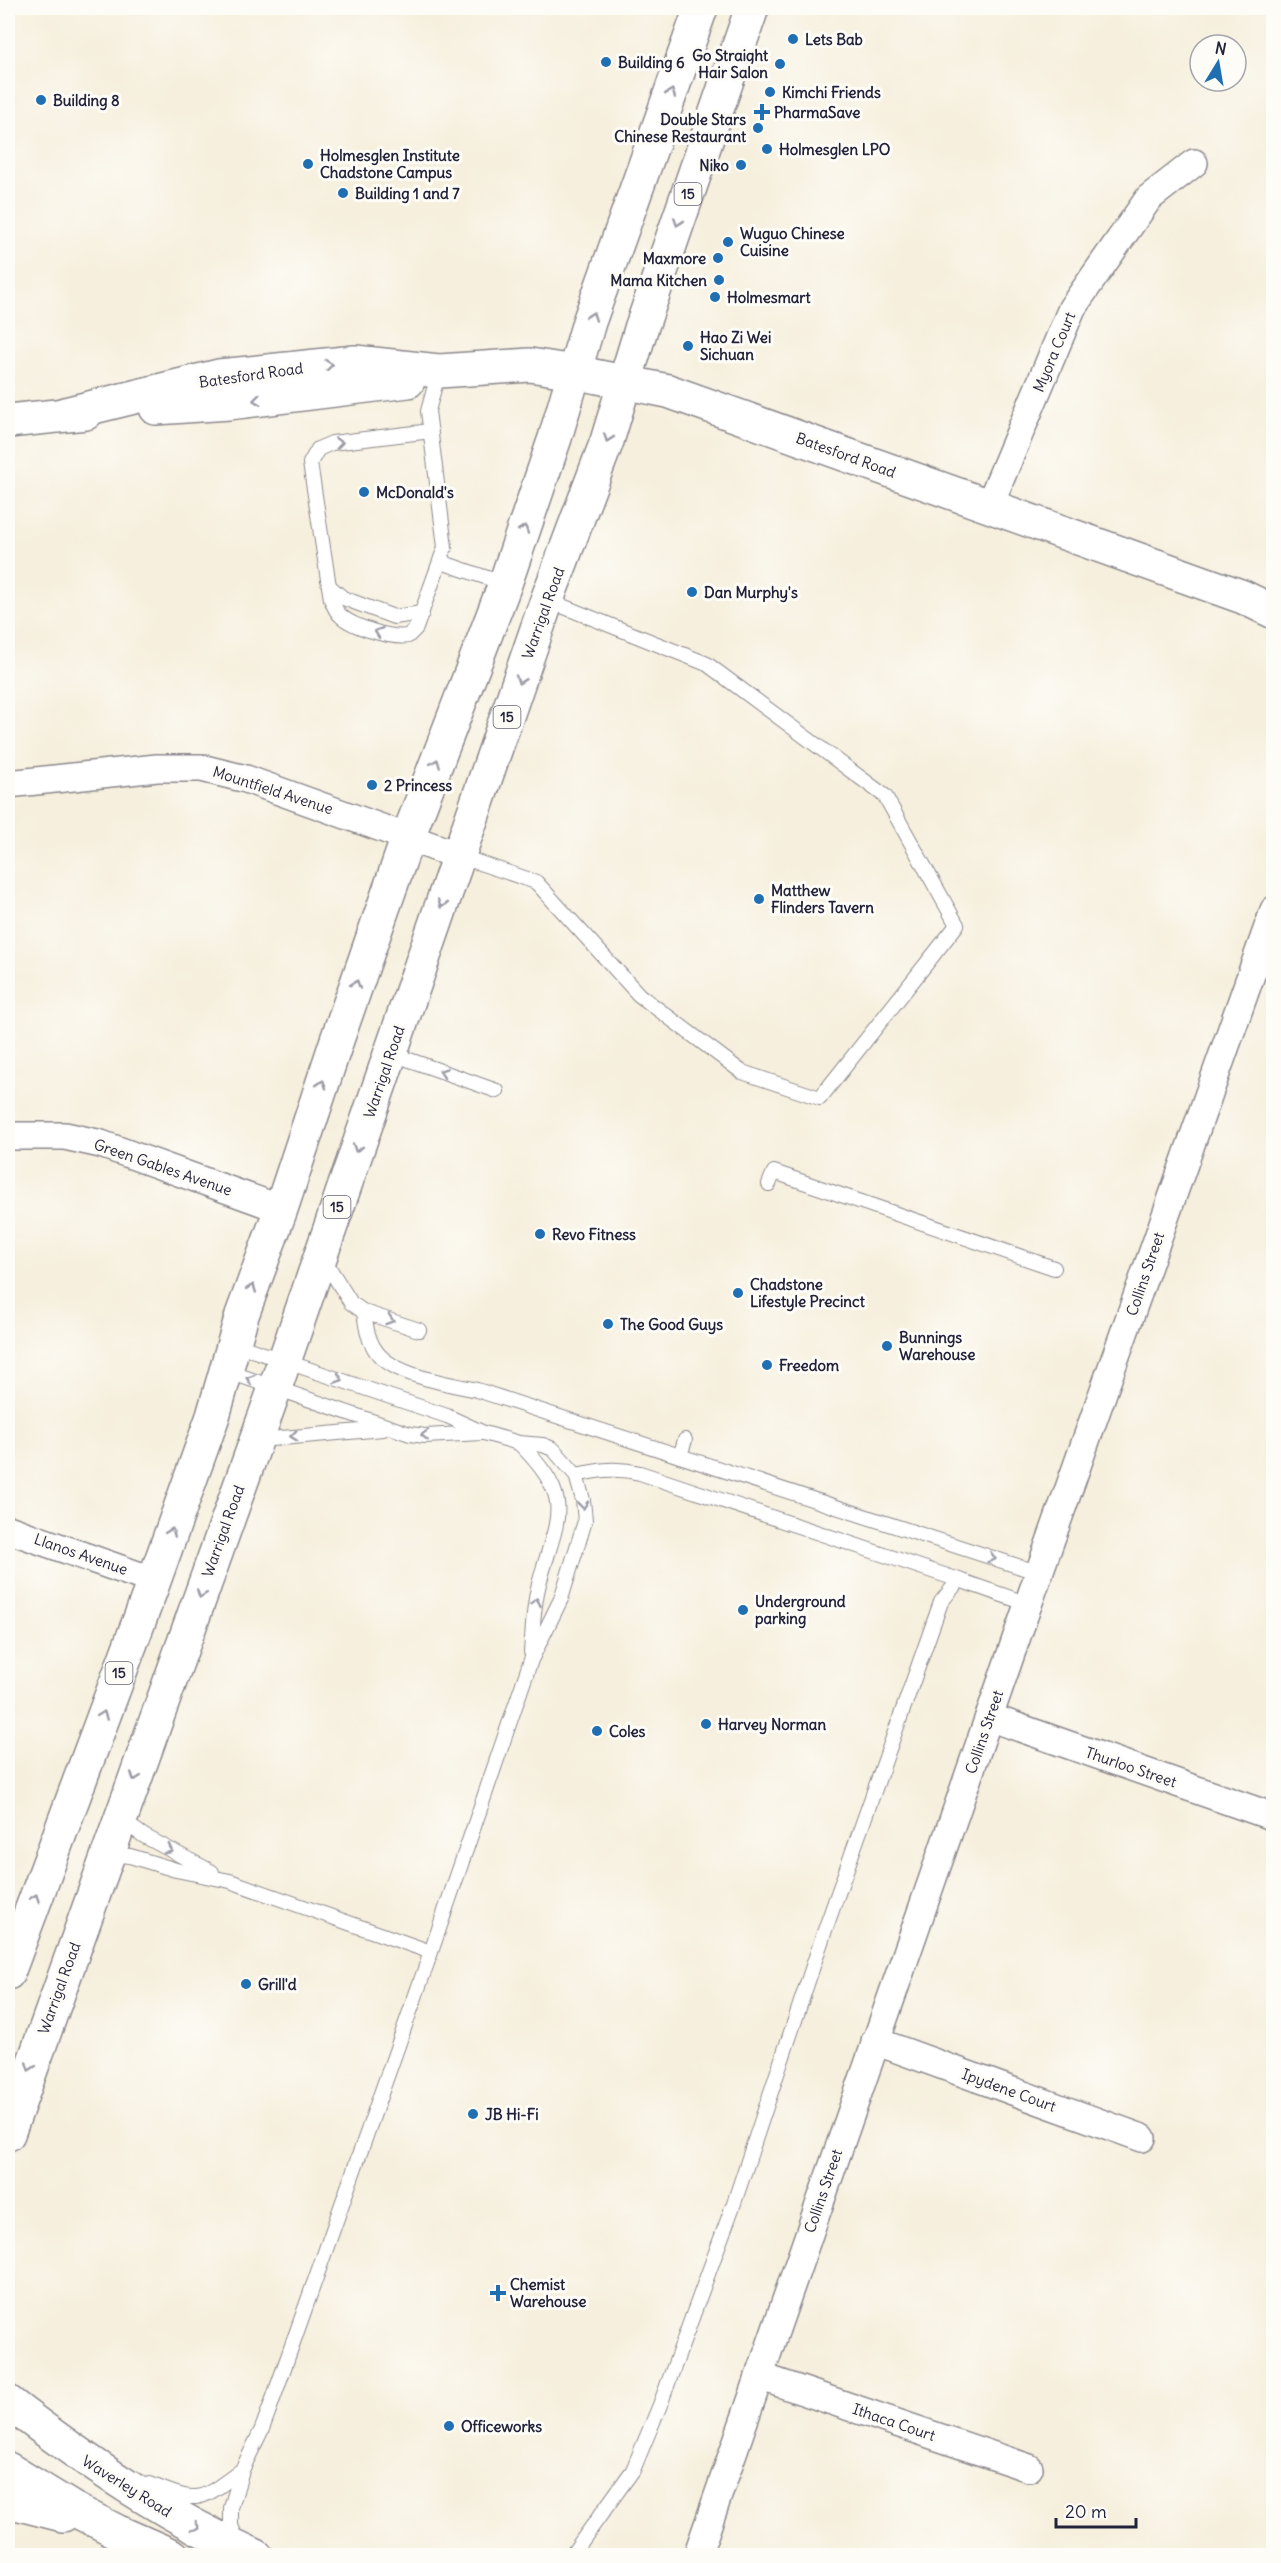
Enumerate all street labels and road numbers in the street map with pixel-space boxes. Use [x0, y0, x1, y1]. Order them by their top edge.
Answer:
road number: 15 [674, 183, 702, 205]
street label: Myora Court [1029, 309, 1079, 395]
street label: Batesford Road [198, 358, 304, 392]
street label: Batesford Road [793, 428, 899, 482]
street label: Warrigal Road [518, 564, 568, 662]
road number: 15 [494, 706, 520, 728]
street label: Mountfield Avenue [211, 762, 335, 818]
street label: Warrigal Road [359, 1023, 409, 1121]
street label: Green Gables Avenue [91, 1134, 235, 1200]
road number: 15 [324, 1196, 350, 1218]
street label: Collins Street [1122, 1230, 1168, 1318]
street label: Warrigal Road [198, 1482, 248, 1580]
street label: Llanos Avenue [32, 1529, 130, 1579]
road number: 15 [106, 1662, 132, 1684]
street label: Collins Street [961, 1688, 1007, 1776]
street label: Thurloo Street [1083, 1743, 1179, 1791]
street label: Warrigal Road [34, 1939, 84, 2037]
street label: Ipydene Court [959, 2064, 1059, 2116]
street label: Collins Street [800, 2147, 846, 2235]
street label: Ithaca Court [850, 2399, 938, 2445]
street label: Waverley Road [79, 2451, 175, 2521]

